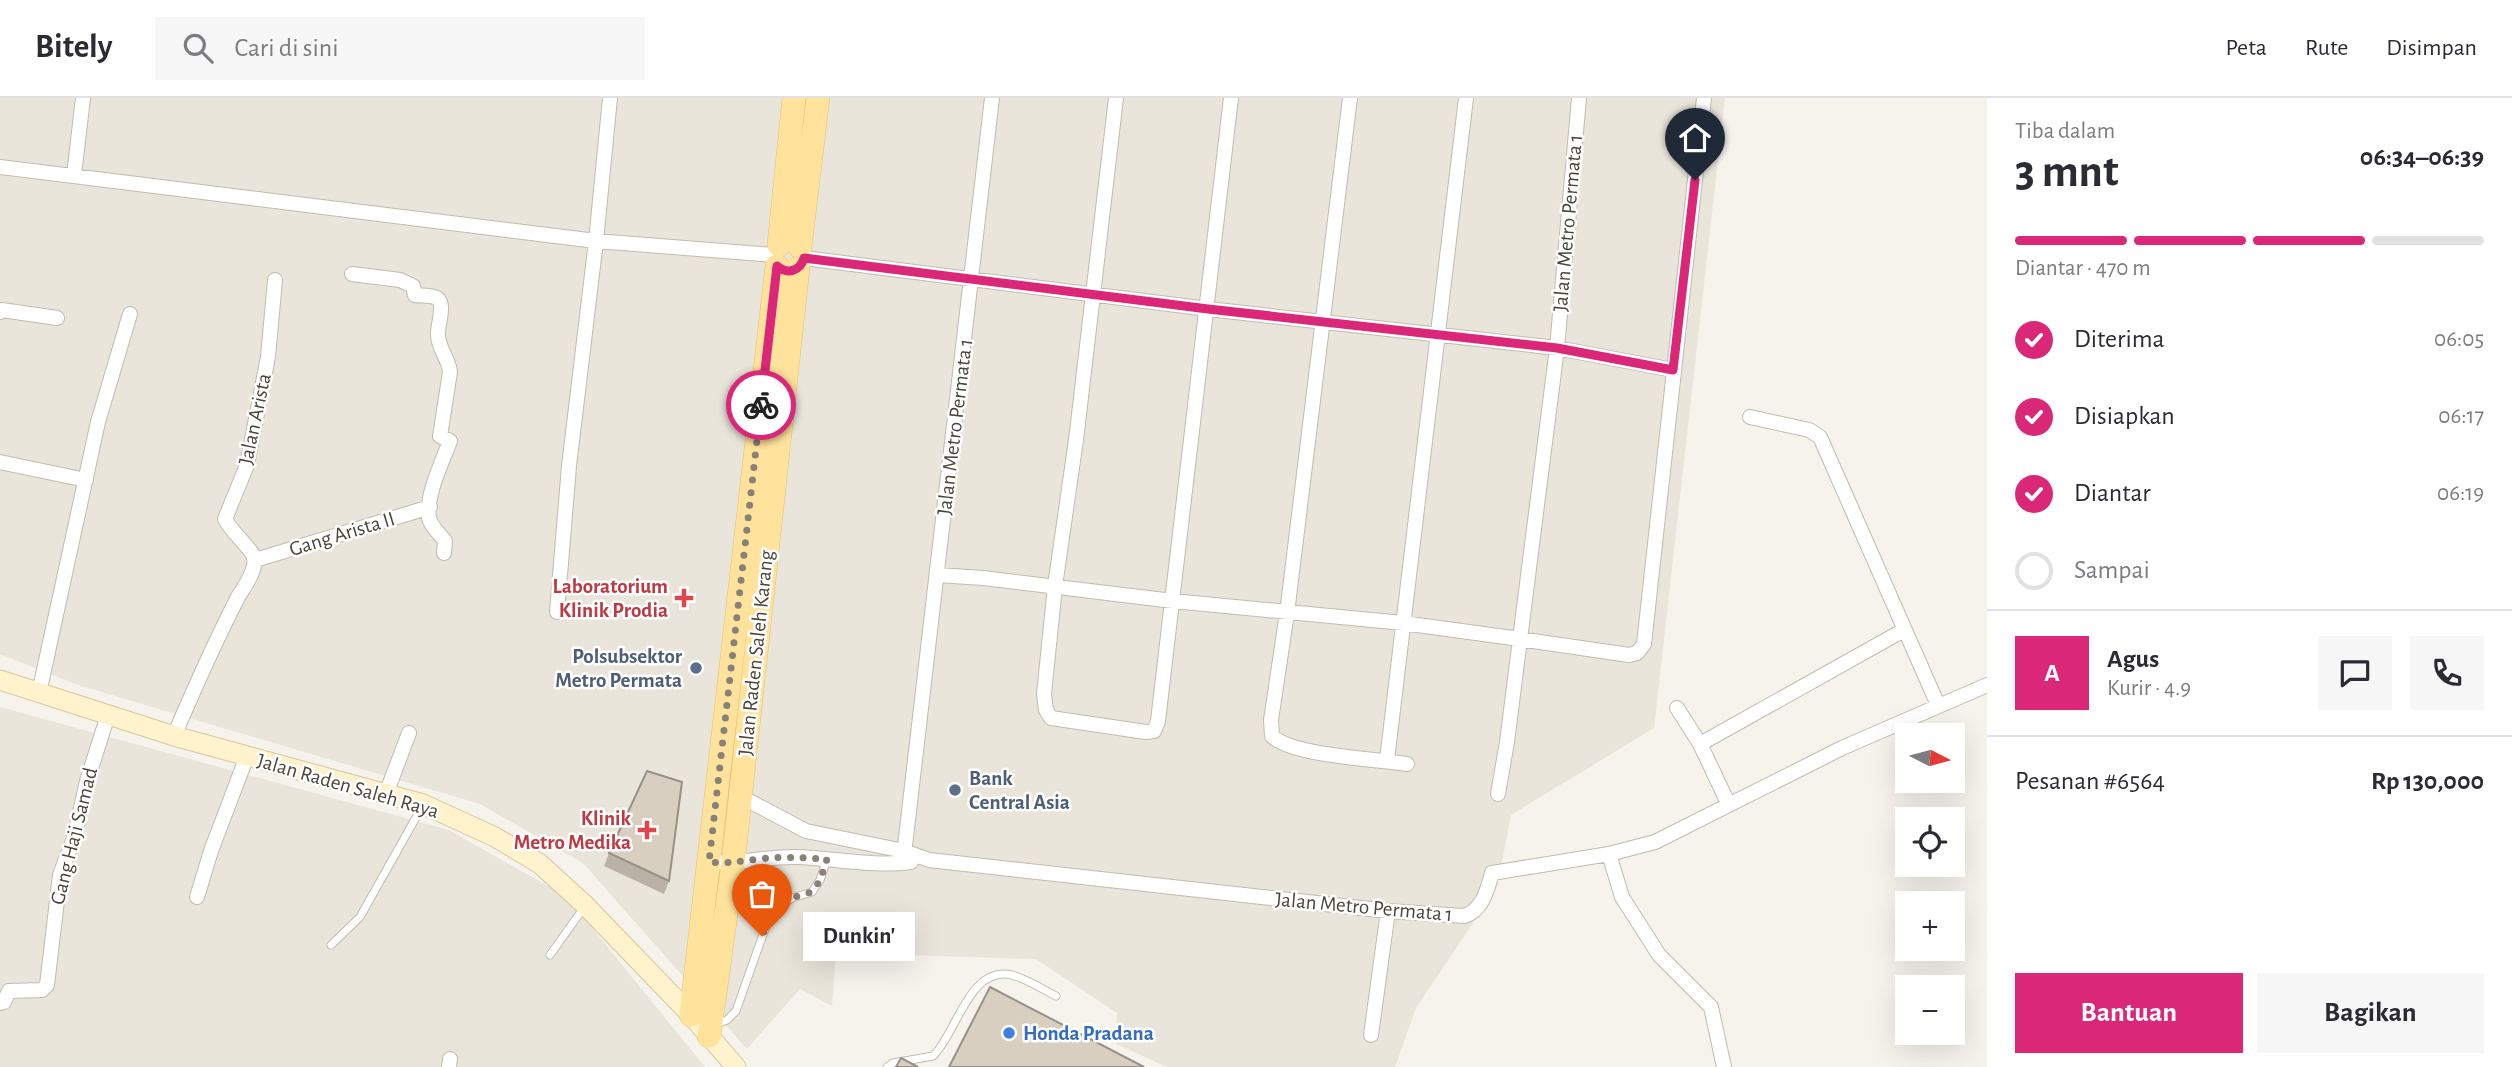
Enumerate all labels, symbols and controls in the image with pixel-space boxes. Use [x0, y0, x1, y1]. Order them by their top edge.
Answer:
search box [155, 17, 645, 80]
icon: search [179, 29, 217, 67]
text: Bitely [35, 31, 113, 64]
text: Cari di sini [235, 35, 338, 61]
text: Peta [2226, 36, 2267, 60]
text: Rute [2305, 36, 2348, 60]
text: Disimpan [2386, 36, 2477, 60]
pin [1665, 108, 1725, 180]
icon: home [1676, 119, 1714, 157]
text: Tiba dalam [2015, 120, 2115, 143]
street label: Jalan Metro Permata 1 [1550, 133, 1586, 313]
text: 06:34–06:39 [2360, 144, 2484, 170]
text: 3 mnt [2015, 149, 2119, 195]
text: Diantar · 470 m [2015, 257, 2151, 280]
icon: check [2015, 321, 2053, 359]
text: Diterima [2074, 326, 2165, 352]
text: 06:05 [2434, 328, 2484, 351]
street label: Jalan Metro Permata 1 [934, 337, 976, 517]
courier [726, 370, 796, 440]
street label: Jalan Arista [235, 371, 275, 467]
icon: bike [742, 386, 780, 424]
icon: check [2015, 398, 2053, 436]
text: Disiapkan [2074, 403, 2175, 429]
text: 06:17 [2438, 405, 2484, 428]
icon: check [2015, 475, 2053, 513]
text: Diantar [2074, 480, 2151, 506]
text: 06:19 [2437, 482, 2484, 505]
street label: Gang Arista II [287, 508, 397, 560]
street label: Jalan Raden Saleh Karang [735, 548, 777, 757]
text: Sampai [2074, 557, 2150, 583]
place label: Laboratorium Klinik Prodia [553, 576, 668, 621]
marker: Laboratorium Klinik Prodia [674, 588, 694, 608]
button: chat [2318, 636, 2392, 710]
button: phone [2410, 636, 2484, 710]
place label: Polsubsektor Metro Permata [555, 646, 683, 691]
text: Agus [2107, 646, 2159, 672]
marker: Polsubsektor Metro Permata [688, 660, 704, 676]
text: A [2044, 660, 2060, 686]
text: Kurir · 4.9 [2107, 677, 2191, 700]
north arrow [1895, 723, 1965, 793]
map controls [1895, 723, 1965, 1045]
street label: Jalan Raden Saleh Raya [255, 750, 442, 822]
street label: Gang Haji Samad [47, 765, 101, 907]
place label: Bank Central Asia [969, 768, 1070, 813]
text: Pesanan #6564 [2015, 768, 2165, 794]
text: Rp 130,000 [2371, 768, 2484, 794]
marker: Bank Central Asia [947, 782, 963, 798]
button: locate [1895, 807, 1965, 877]
place label: Klinik Metro Medika [514, 808, 632, 853]
marker: Klinik Metro Medika [637, 820, 657, 840]
pin [732, 864, 792, 936]
icon: bag [743, 875, 781, 913]
street label: Jalan Metro Permata 1 [1274, 889, 1454, 925]
button: + [1895, 891, 1965, 961]
callout: Dunkin' [804, 912, 916, 960]
text: Dunkin' [823, 925, 895, 948]
button: Bantuan [2015, 973, 2243, 1053]
button: Bagikan [2257, 973, 2484, 1053]
button: − [1895, 975, 1965, 1045]
place label: Honda Pradana [1023, 1023, 1154, 1044]
marker: Honda Pradana [1001, 1025, 1017, 1041]

